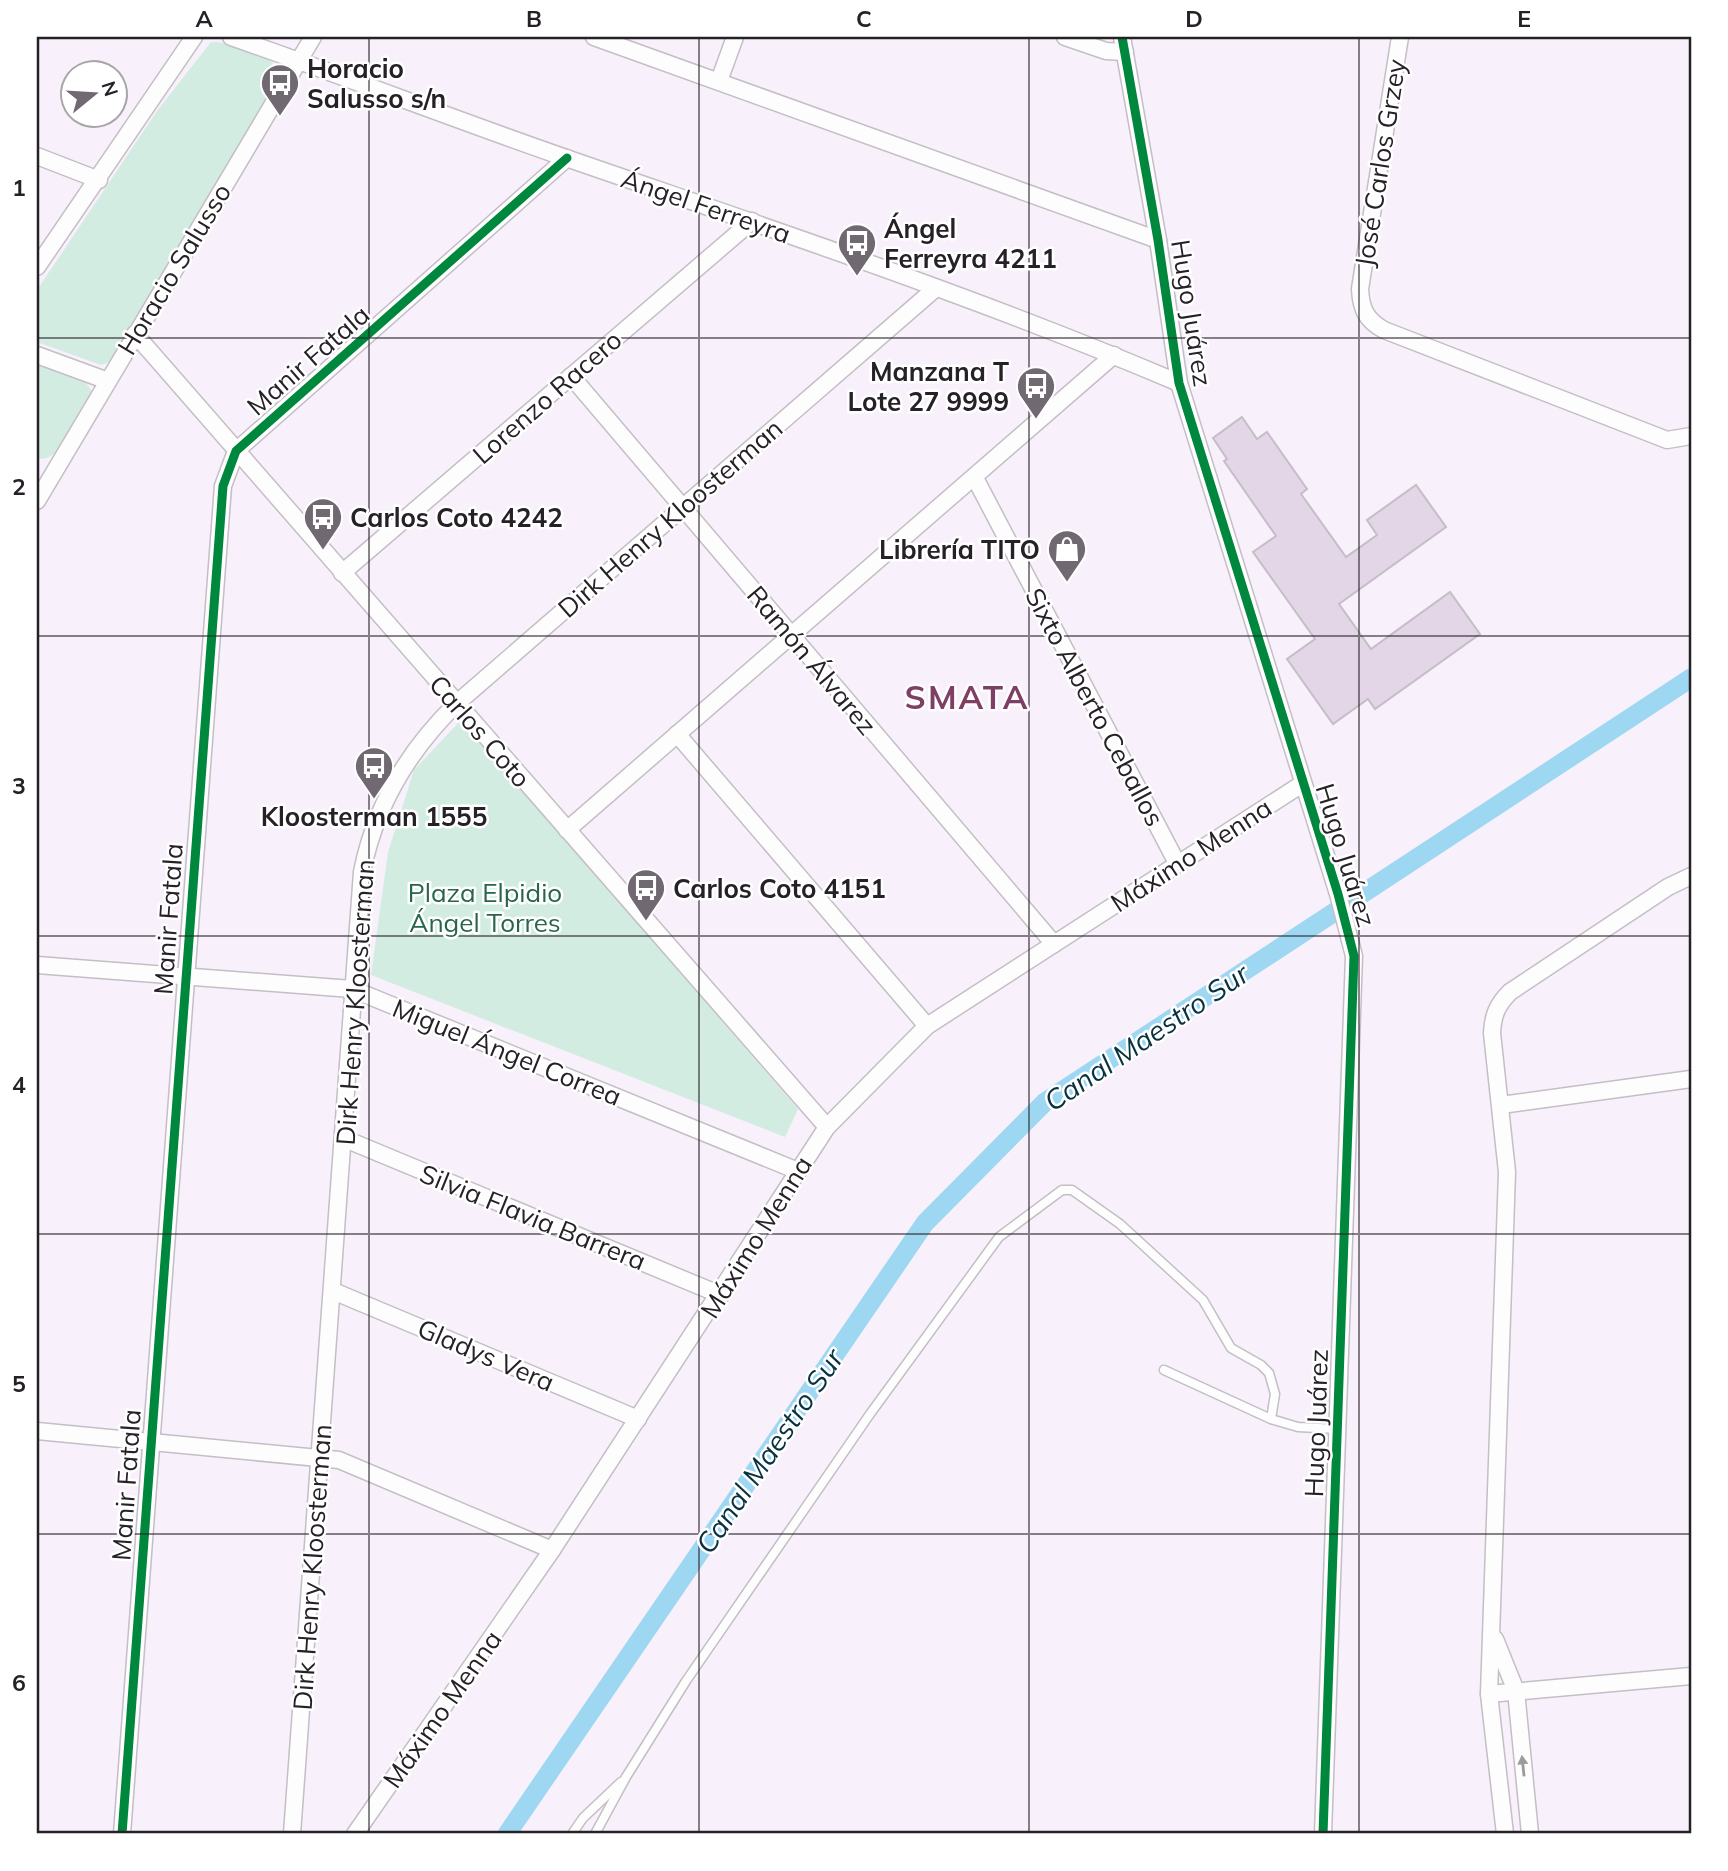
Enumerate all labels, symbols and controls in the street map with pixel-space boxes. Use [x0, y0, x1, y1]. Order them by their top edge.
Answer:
text: A [195, 4, 213, 33]
text: B [526, 4, 542, 33]
text: C [856, 4, 872, 33]
text: D [1185, 4, 1203, 33]
text: E [1517, 4, 1531, 33]
place label: Horacio Salusso s/n [307, 52, 446, 115]
street label: José Carlos Grzey [1347, 57, 1413, 269]
north arrow [60, 60, 130, 130]
bus stop icon: Horacio Salusso s/n [259, 62, 301, 117]
text: N [97, 78, 124, 99]
street label: Ángel Ferreyra [617, 162, 795, 250]
text: 1 [12, 173, 26, 202]
street label: Horacio Salusso [110, 177, 238, 361]
place label: Ángel Ferreyra 4211 [884, 212, 1057, 275]
bus stop icon: Ángel Ferreyra 4211 [836, 222, 878, 277]
street label: Hugo Juárez [1164, 237, 1220, 389]
street label: Manir Fatala [240, 298, 376, 422]
street label: Lorenzo Racero [466, 323, 628, 471]
place label: Manzana T Lote 27 9999 [847, 355, 1009, 418]
bus stop icon: Manzana T Lote 27 9999 [1015, 365, 1057, 420]
street label: Dirk Henry Kloosterman [551, 412, 789, 624]
text: 2 [12, 472, 26, 501]
bus stop icon: Carlos Coto 4242 [302, 496, 344, 551]
place label: Carlos Coto 4242 [350, 501, 563, 534]
shop icon: Librería TITO [1046, 528, 1088, 583]
place label: Librería TITO [879, 533, 1040, 566]
street label: Ramón Álvarez [740, 579, 884, 741]
street label: Sixto Alberto Ceballos [1018, 582, 1172, 832]
street label: Carlos Coto [422, 668, 538, 794]
district label: SMATA [905, 676, 1029, 717]
bus stop icon: Kloosterman 1555 [353, 745, 395, 800]
text: 3 [12, 771, 26, 800]
street label: Hugo Juárez [1309, 779, 1383, 931]
street label: Máximo Menna [1104, 791, 1278, 919]
place label: Kloosterman 1555 [261, 800, 487, 833]
street label: Manir Fatala [146, 842, 190, 996]
street label: Dirk Henry Kloosterman [329, 858, 381, 1146]
bus stop icon: Carlos Coto 4151 [625, 867, 667, 922]
place label: Carlos Coto 4151 [673, 872, 886, 905]
park label: Plaza Elpidio Ángel Torres [408, 876, 562, 939]
water label: Canal Maestro Sur [1037, 955, 1257, 1118]
street label: Miguel Ángel Correa [388, 991, 626, 1113]
text: 4 [12, 1070, 26, 1099]
street label: Máximo Menna [693, 1150, 819, 1324]
street label: Silvia Flavia Barrera [415, 1157, 651, 1277]
street label: Gladys Vera [413, 1311, 559, 1399]
water label: Canal Maestro Sur [688, 1340, 851, 1560]
street label: Hugo Juárez [1297, 1348, 1335, 1498]
text: 5 [12, 1369, 26, 1398]
street label: Manir Fatala [104, 1408, 148, 1562]
street label: Dirk Henry Kloosterman [286, 1423, 338, 1711]
street label: Máximo Menna [375, 1624, 509, 1794]
text: 6 [12, 1668, 26, 1697]
one-way arrow [1517, 1755, 1528, 1777]

